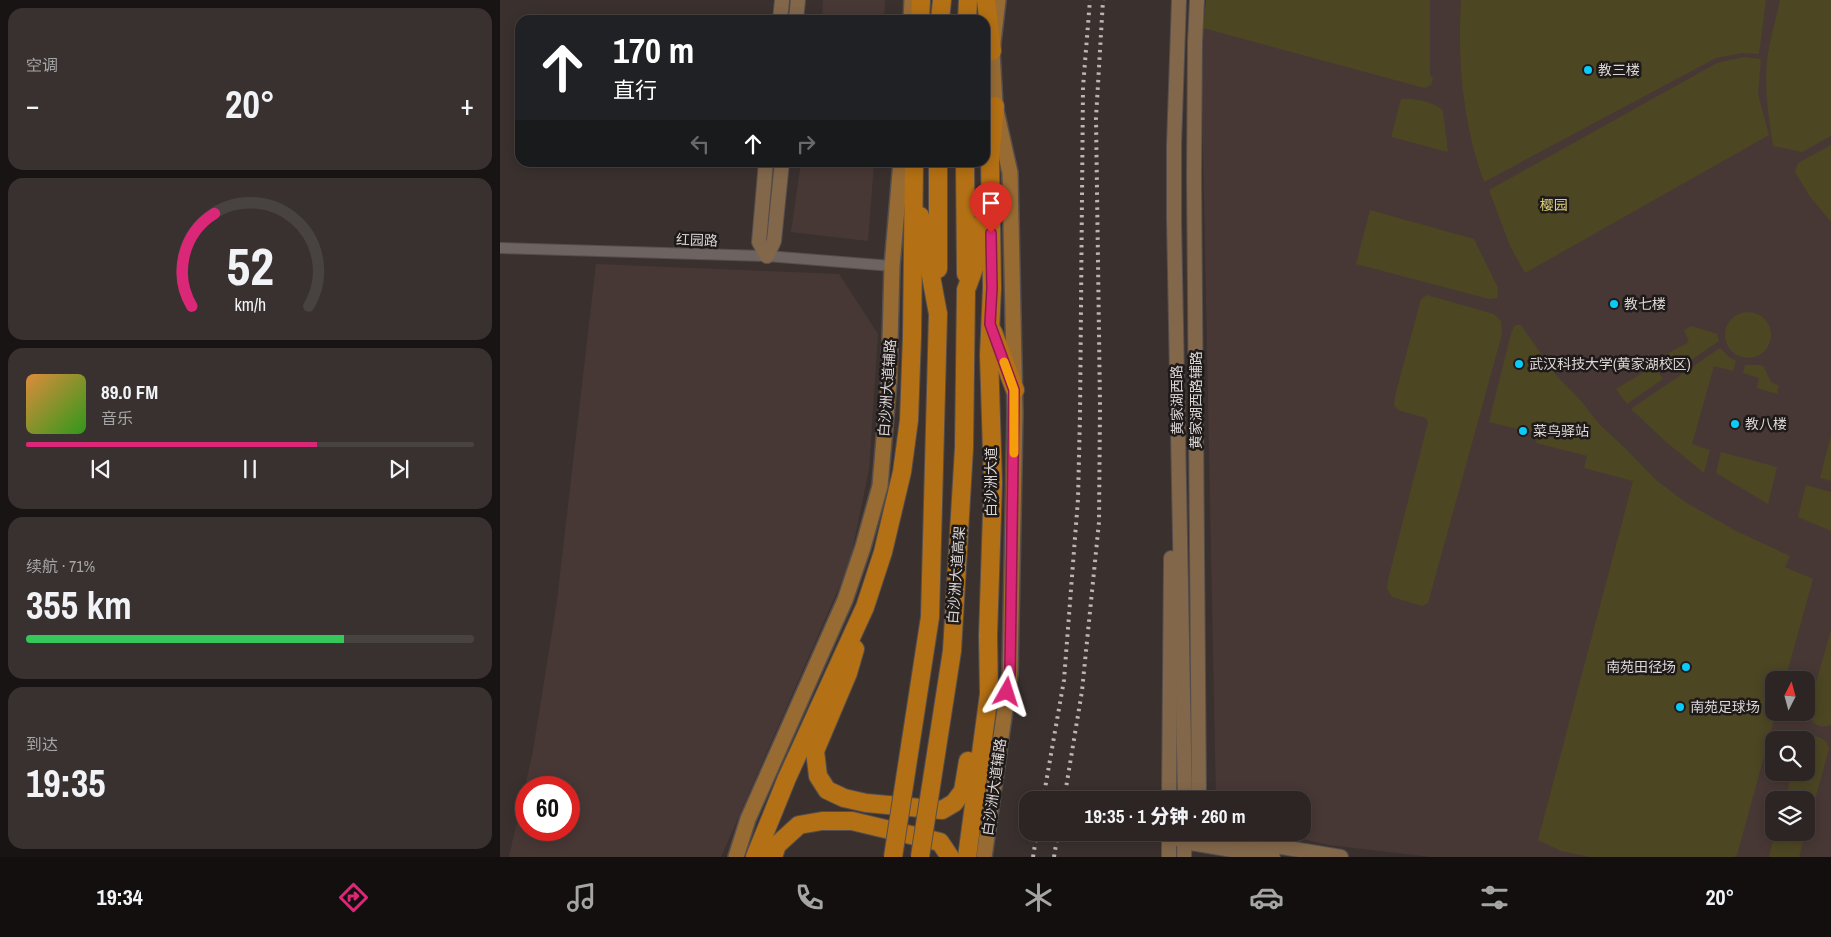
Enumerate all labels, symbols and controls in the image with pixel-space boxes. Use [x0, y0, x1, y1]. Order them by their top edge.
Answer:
text: 170 m [613, 27, 694, 74]
icon: ahead [530, 35, 595, 100]
text: 空调 [26, 54, 58, 76]
place label: 教三楼 [1598, 61, 1640, 79]
marker: 教三楼 [1582, 64, 1594, 76]
text: 直行 [613, 75, 657, 105]
text: 20° [225, 79, 275, 130]
text: − [26, 86, 39, 124]
text: + [461, 86, 474, 124]
icon: left [686, 130, 714, 158]
icon: ahead [739, 130, 767, 158]
icon: right [792, 130, 820, 158]
pin [970, 182, 1012, 233]
icon: arrive [977, 189, 1005, 217]
park label: 樱园 [1540, 196, 1568, 214]
street label: 红园路 [676, 230, 718, 250]
text: 52 [226, 231, 274, 301]
text: km/h [234, 293, 266, 317]
place label: 教七楼 [1624, 295, 1666, 313]
marker: 教七楼 [1608, 298, 1620, 310]
street label: 白沙洲大道辅路 [875, 338, 899, 438]
street label: 黄家湖西路辅路 [1187, 351, 1205, 449]
place label: 武汉科技大学(黄家湖校区) [1529, 355, 1691, 373]
marker: 武汉科技大学(黄家湖校区) [1513, 358, 1525, 370]
street label: 黄家湖西路 [1167, 365, 1187, 435]
text: 89.0 FM [101, 379, 158, 405]
text: 音乐 [101, 407, 133, 429]
place label: 教八楼 [1745, 415, 1787, 433]
marker: 教八楼 [1729, 418, 1741, 430]
place label: 菜鸟驿站 [1533, 422, 1589, 440]
marker: 菜鸟驿站 [1517, 425, 1529, 437]
street label: 白沙洲大道 [982, 447, 1000, 517]
icon: previous [87, 455, 115, 483]
icon: pause [236, 455, 264, 483]
icon: next [385, 455, 413, 483]
street label: 白沙洲大道高架 [944, 525, 968, 625]
text: 续航 · 71% [26, 555, 95, 577]
text: 355 km [26, 580, 132, 631]
place label: 南苑田径场 [1606, 658, 1676, 676]
marker: 南苑田径场 [1680, 661, 1692, 673]
position arrow [980, 665, 1032, 717]
north arrow [1765, 671, 1815, 721]
map controls [1765, 671, 1815, 841]
place label: 南苑足球场 [1690, 698, 1760, 716]
marker: 南苑足球场 [1674, 701, 1686, 713]
button: search [1765, 731, 1815, 781]
text: 到达 [26, 733, 58, 755]
street label: 白沙洲大道辅路 [978, 737, 1010, 837]
text: 19:35 [26, 758, 106, 809]
speed limit sign: 60 [515, 776, 580, 841]
button: layers [1765, 791, 1815, 841]
text: 19:35 · 1 分钟 · 260 m [1084, 803, 1246, 829]
icon: directions [336, 880, 371, 915]
icon: music [564, 880, 599, 915]
icon: phone [792, 880, 827, 915]
icon: climate [1021, 880, 1056, 915]
icon: car [1249, 880, 1284, 915]
icon: filters [1477, 880, 1512, 915]
text: 19:34 [97, 882, 143, 912]
text: 20° [1705, 882, 1734, 912]

